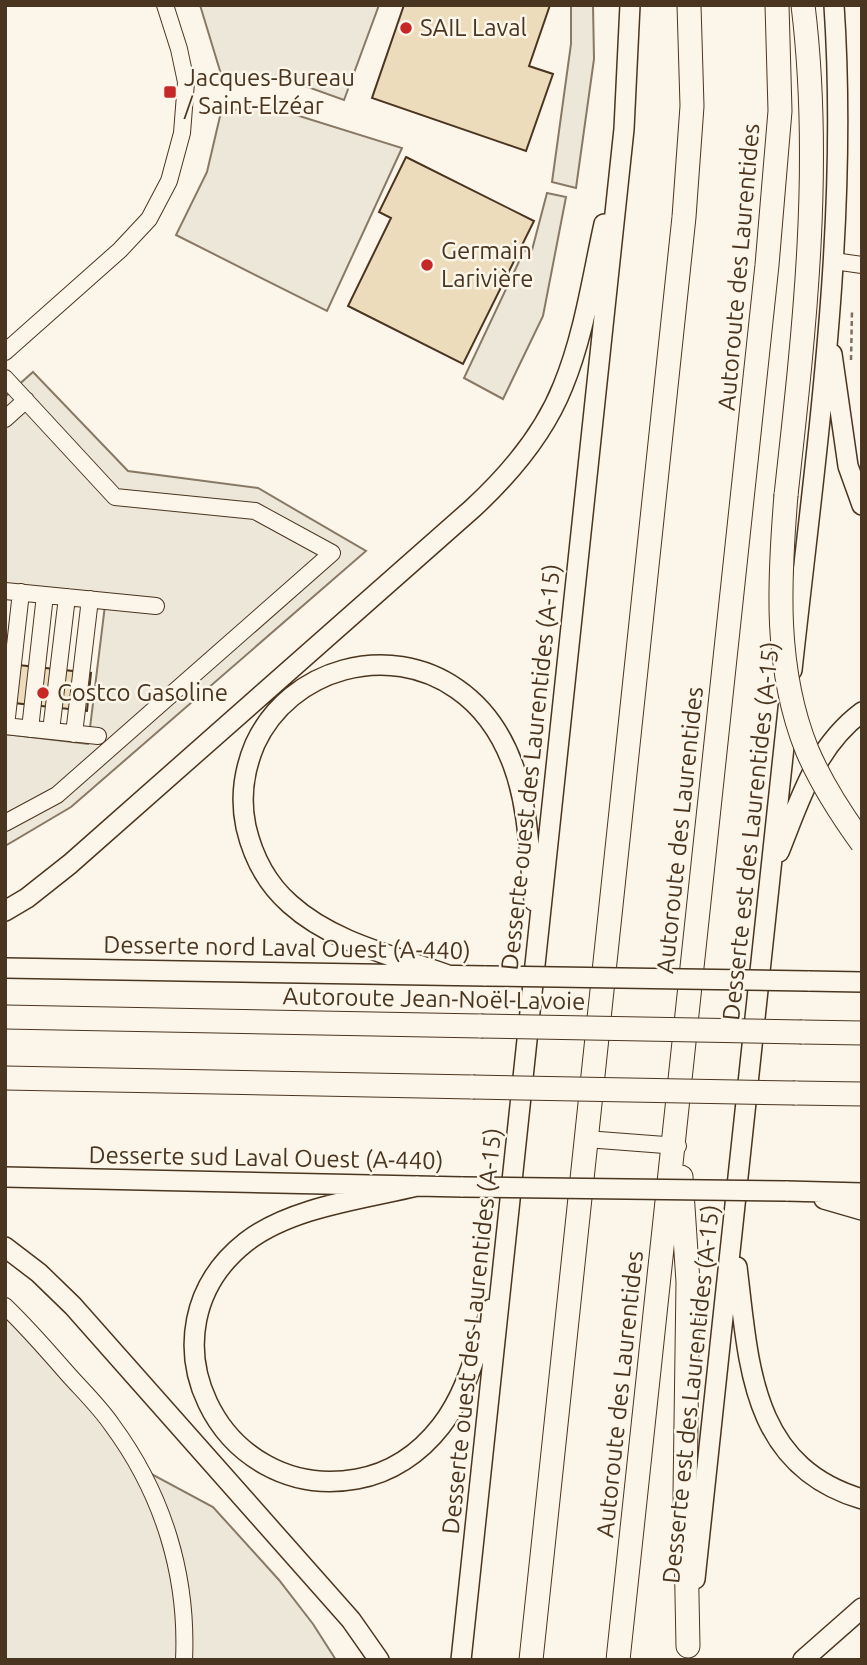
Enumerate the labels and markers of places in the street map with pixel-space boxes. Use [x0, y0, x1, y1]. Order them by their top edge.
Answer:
place label: SAIL Laval [420, 14, 527, 41]
marker: SAIL Laval [398, 20, 414, 36]
place label: Jacques-Bureau / Saint-Elzéar [183, 64, 355, 119]
marker: Jacques-Bureau / Saint-Elzéar [162, 84, 178, 100]
place label: Germain Larivière [441, 237, 534, 292]
marker: Germain Larivière [419, 257, 435, 273]
place label: Costco Gasoline [57, 679, 228, 706]
marker: Costco Gasoline [35, 685, 51, 701]

